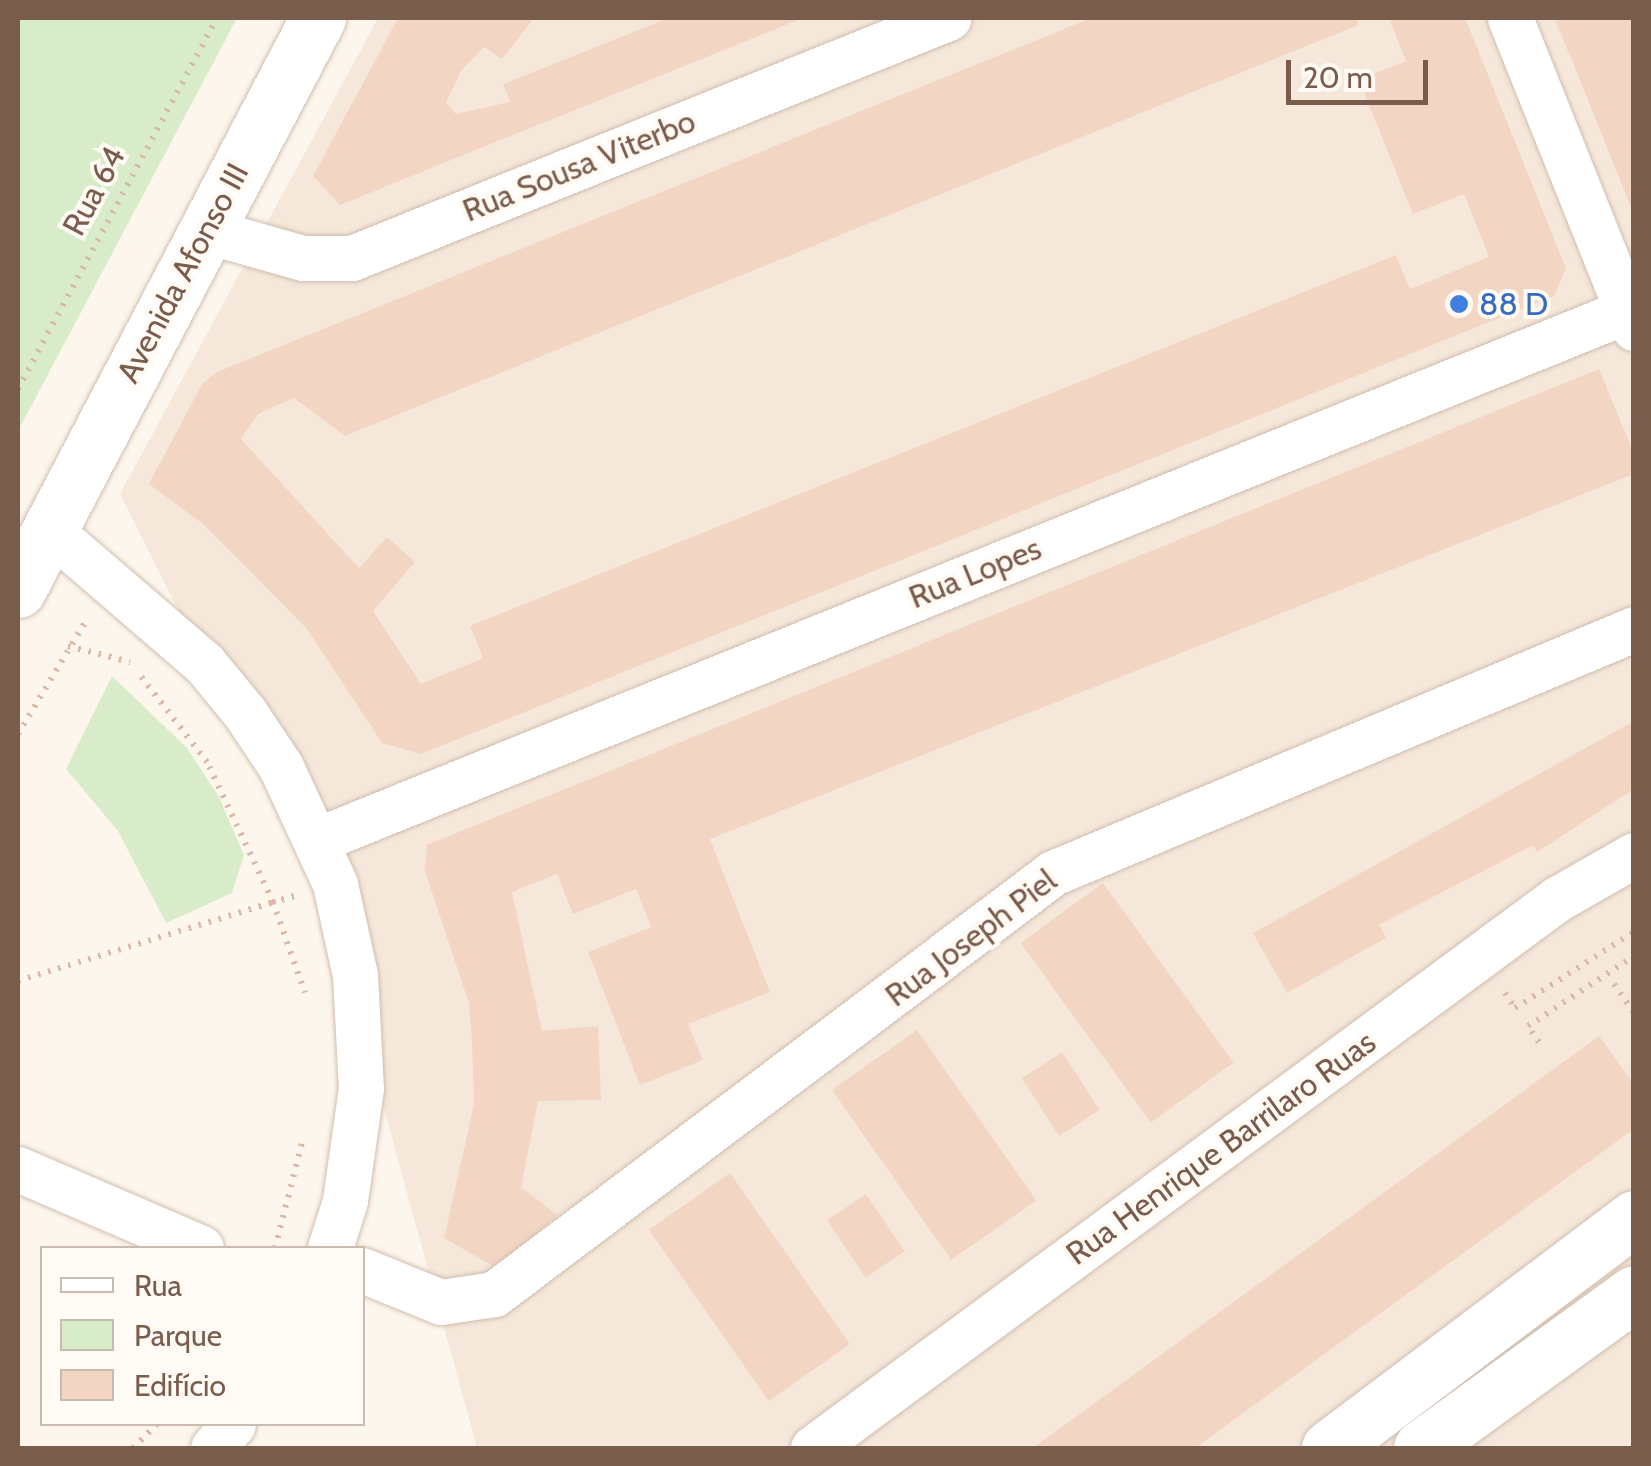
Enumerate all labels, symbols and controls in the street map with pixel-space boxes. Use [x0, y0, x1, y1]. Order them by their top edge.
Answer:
scale bar [1291, 40, 1434, 102]
text: 20 m [1303, 59, 1373, 96]
street label: Rua Sousa Viterbo [457, 102, 701, 230]
street label: Rua 64 [55, 140, 133, 242]
street label: Avenida Afonso III [109, 157, 257, 389]
place label: 88 D [1479, 285, 1548, 323]
marker: 88 D [1448, 293, 1470, 315]
street label: Rua Lopes [903, 529, 1047, 617]
street label: Rua Joseph Piel [878, 861, 1064, 1015]
street label: Rua Henrique Barrilaro Ruas [1059, 1023, 1383, 1273]
legend [40, 1246, 365, 1426]
text: Rua [134, 1267, 182, 1304]
text: Parque [134, 1317, 222, 1354]
text: Edifício [134, 1367, 226, 1404]

